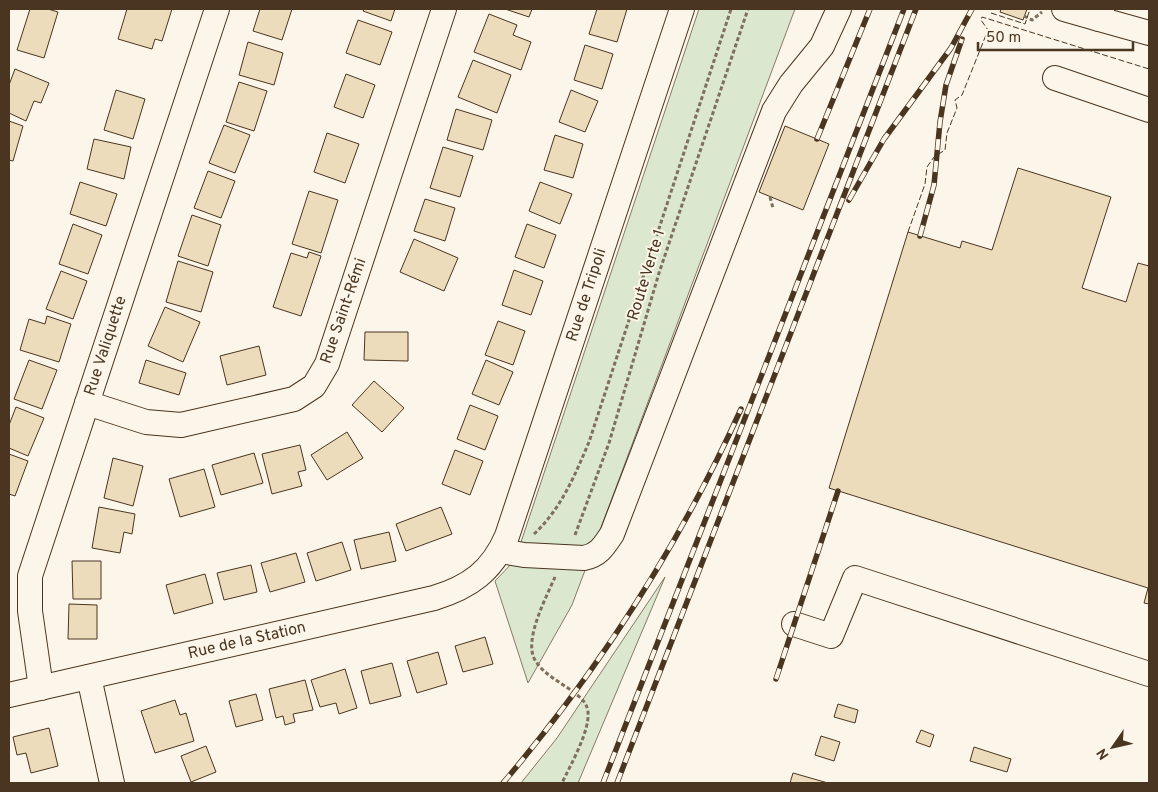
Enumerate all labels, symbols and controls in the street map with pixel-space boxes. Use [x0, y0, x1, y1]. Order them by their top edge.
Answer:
scale bar [978, 20, 1133, 52]
text: 50 m [986, 29, 1021, 48]
street label: Route Verte 1 [624, 227, 670, 323]
street label: Rue de Tripoli [562, 246, 612, 344]
street label: Rue Saint-Rémi [317, 255, 371, 367]
street label: Rue Valiquette [80, 294, 132, 398]
street label: Rue de la Station [186, 618, 308, 664]
north arrow [1088, 722, 1138, 772]
text: N [1094, 745, 1113, 762]

